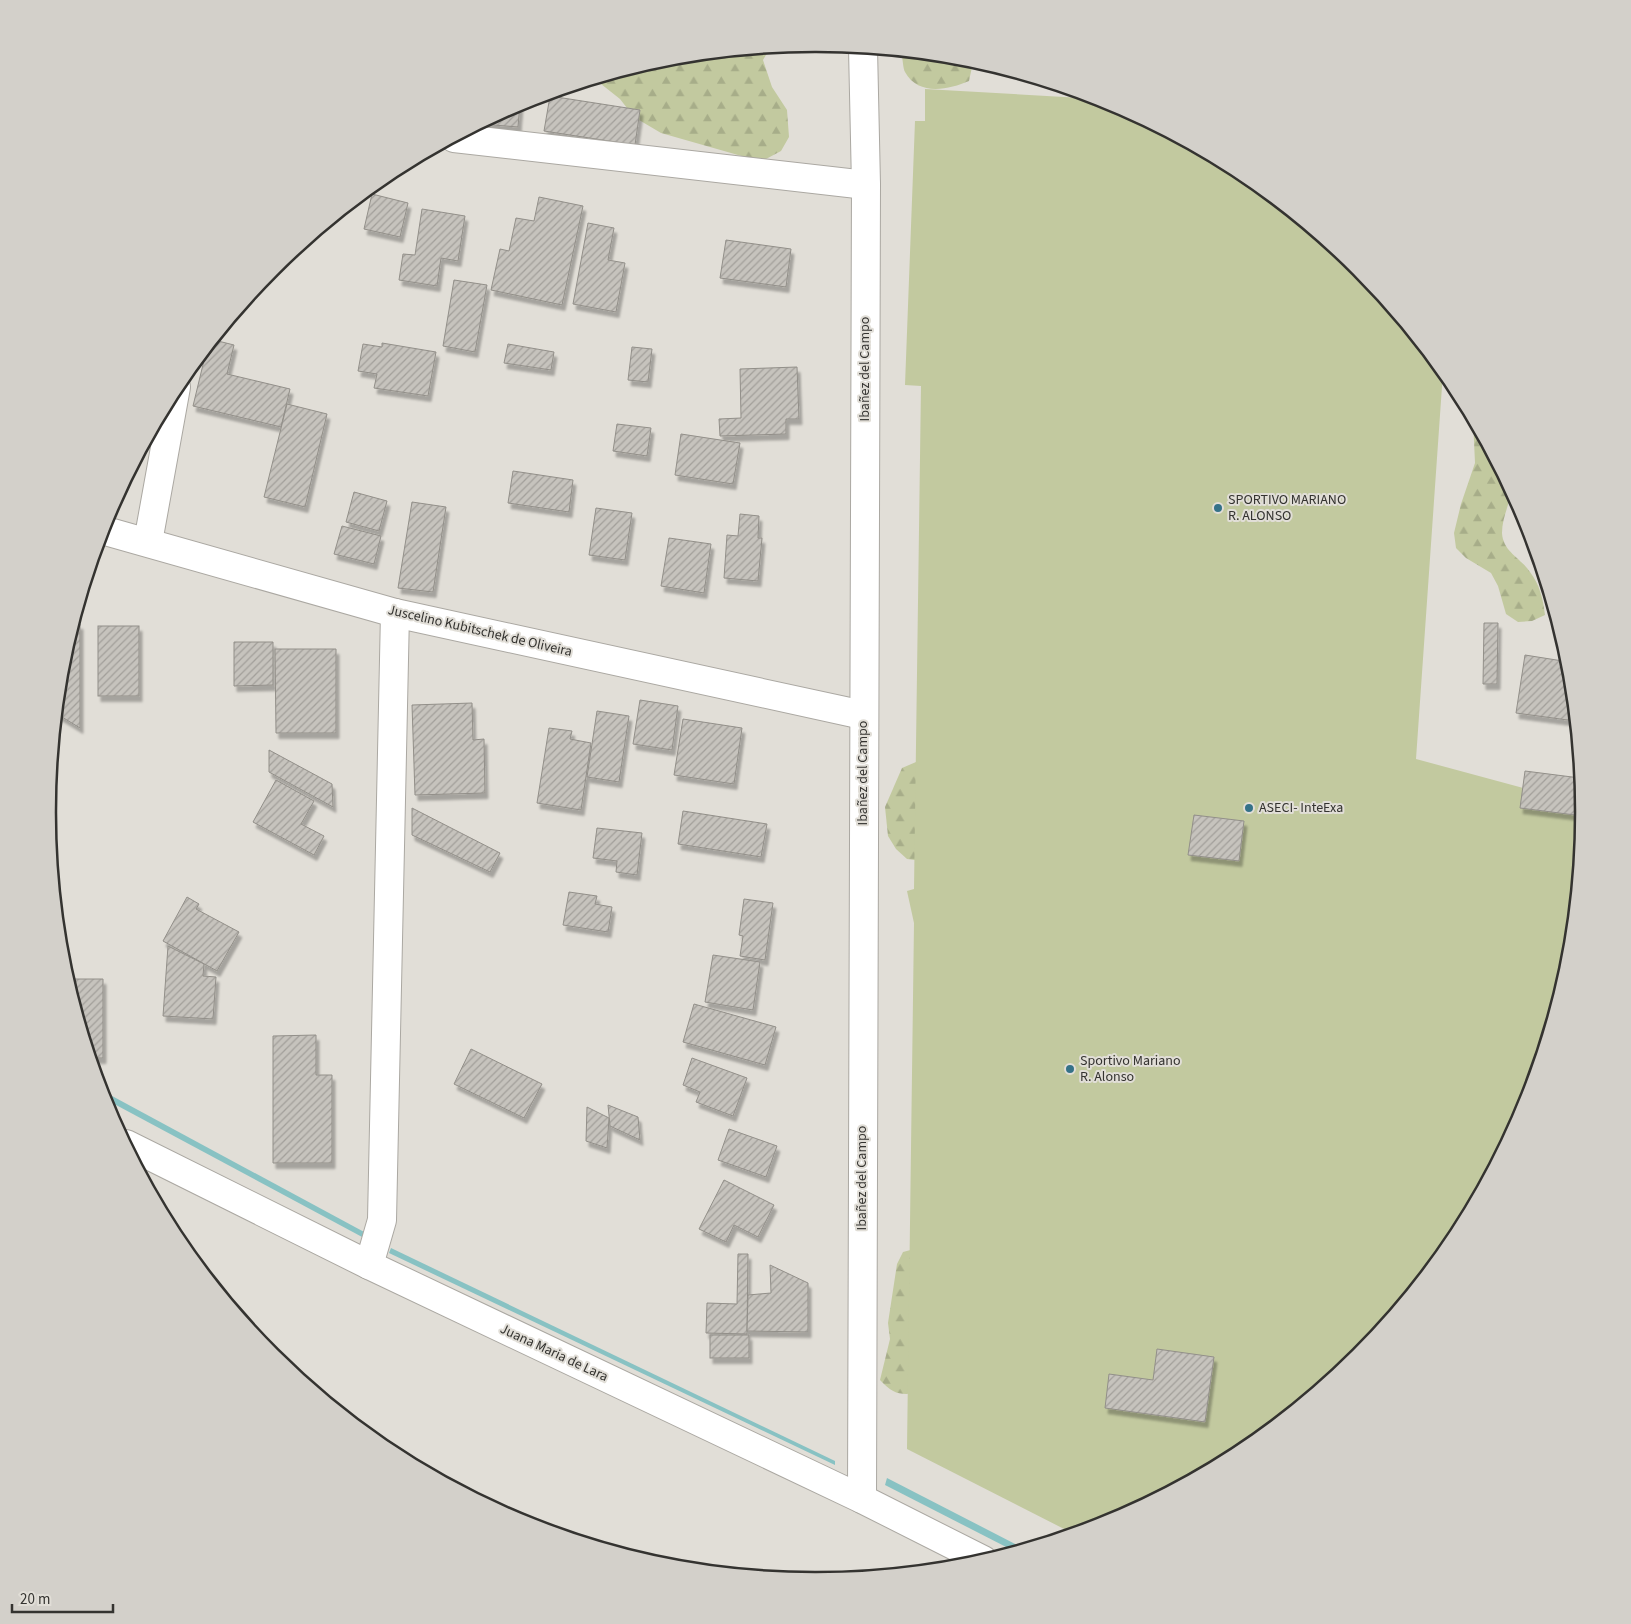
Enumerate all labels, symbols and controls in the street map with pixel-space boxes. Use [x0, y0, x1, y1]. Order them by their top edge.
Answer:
street label: Ibañez del Campo [855, 317, 875, 421]
place label: SPORTIVO MARIANO R. ALONSO [1228, 490, 1346, 526]
marker: SPORTIVO MARIANO R. ALONSO [1212, 502, 1224, 514]
street label: Juscelino Kubitschek de Oliveira [386, 600, 574, 662]
street label: Ibañez del Campo [853, 721, 873, 825]
place label: ASECI- InteExa [1259, 798, 1343, 818]
marker: ASECI- InteExa [1243, 802, 1255, 814]
place label: Sportivo Mariano R. Alonso [1080, 1051, 1181, 1087]
marker: Sportivo Mariano R. Alonso [1064, 1063, 1076, 1075]
street label: Ibañez del Campo [852, 1126, 872, 1230]
street label: Juana Maria de Lara [497, 1319, 611, 1387]
scale bar [12, 1582, 114, 1614]
text: 20 m [20, 1589, 50, 1610]

